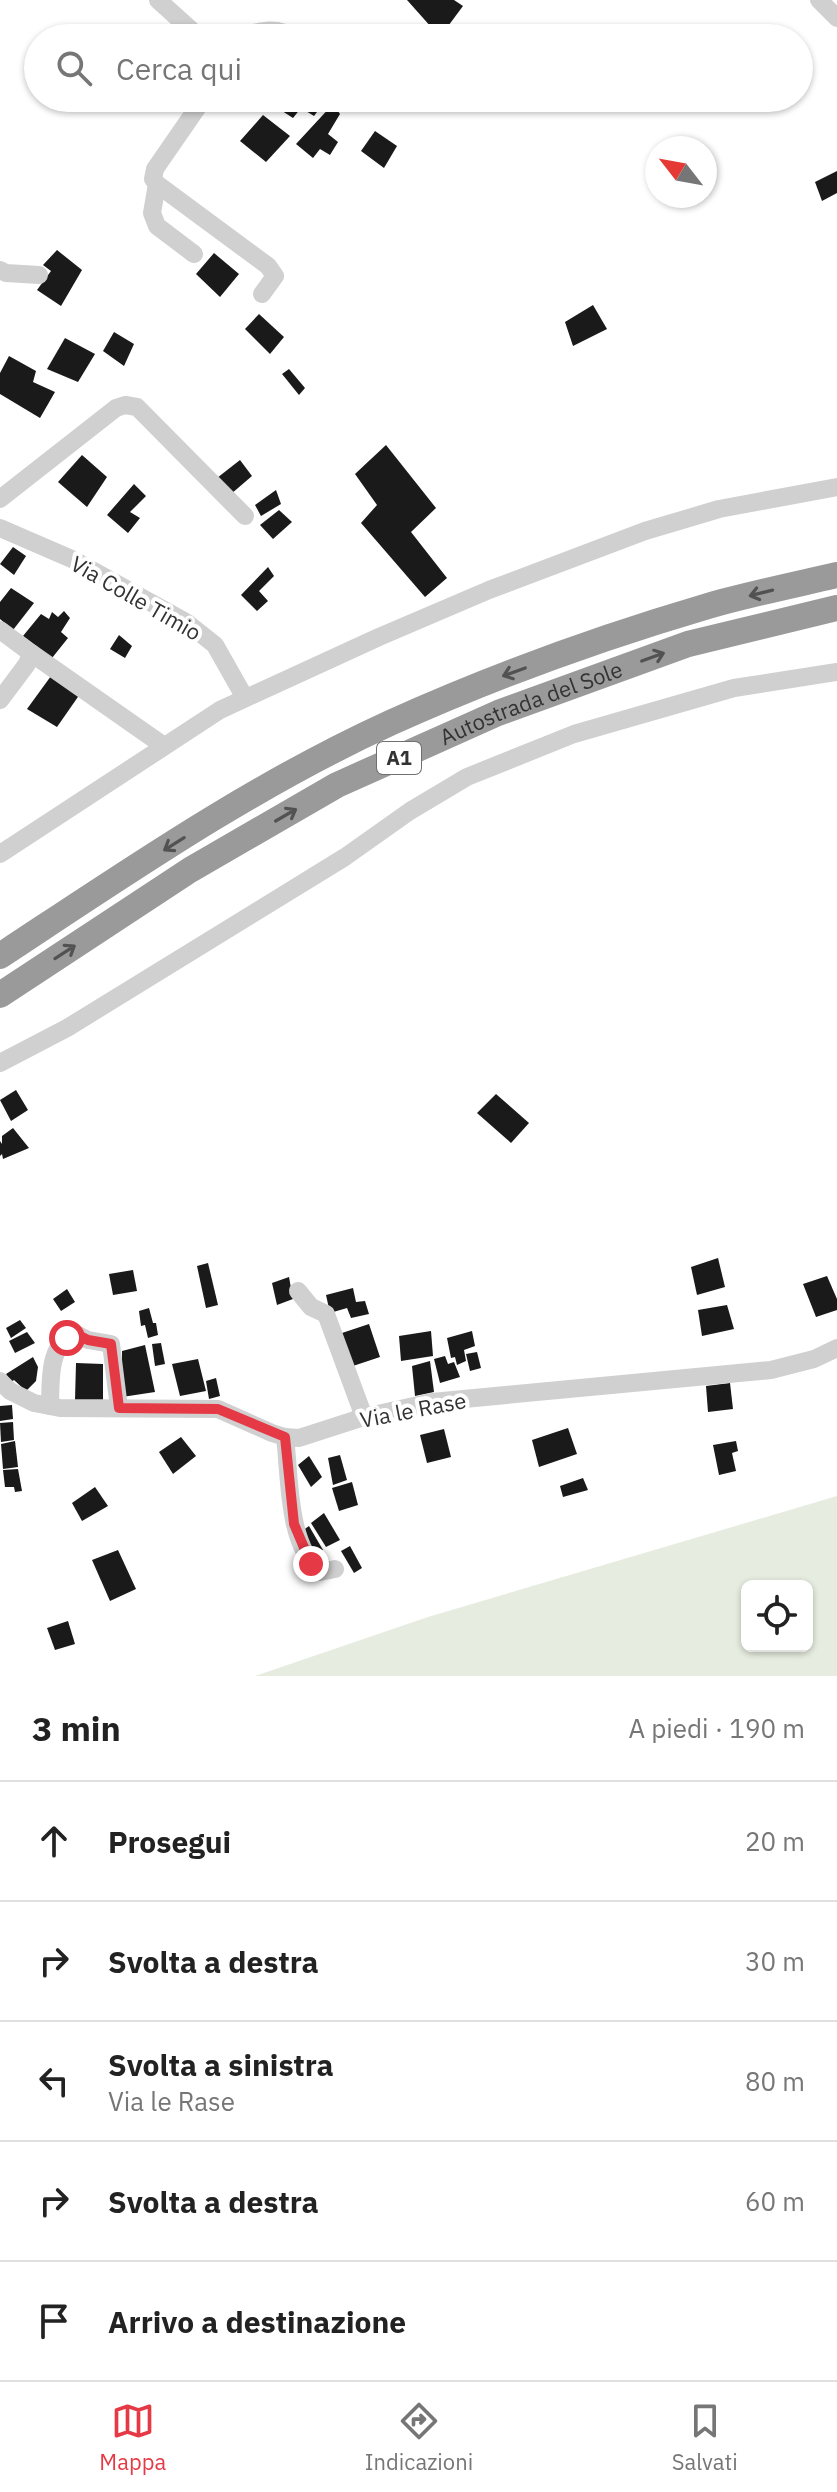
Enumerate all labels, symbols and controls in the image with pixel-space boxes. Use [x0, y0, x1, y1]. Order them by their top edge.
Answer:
search box [24, 24, 813, 112]
icon: search [52, 46, 96, 90]
text: Cerca qui [116, 49, 242, 88]
north arrow [645, 136, 717, 208]
street label: Via Colle Timio [66, 548, 207, 647]
one-way arrow [749, 587, 775, 602]
one-way arrow [640, 649, 664, 663]
street label: Autostrada del Sole [435, 654, 626, 751]
one-way arrow [502, 666, 527, 680]
road number: A1 [377, 742, 421, 774]
one-way arrow [274, 807, 297, 823]
one-way arrow [163, 836, 186, 852]
one-way arrow [54, 944, 76, 960]
route start [49, 1320, 85, 1356]
street label: Via le Rase [357, 1385, 468, 1434]
route end [293, 1546, 329, 1582]
map controls [741, 1580, 813, 1652]
button: locate [741, 1580, 813, 1652]
text: 3 min [32, 1706, 121, 1750]
text: A piedi · 190 m [628, 1711, 805, 1745]
icon: ahead [32, 1819, 76, 1863]
text: Prosegui [108, 1822, 231, 1861]
text: 20 m [745, 1824, 805, 1858]
icon: right [32, 1939, 76, 1983]
text: Svolta a destra [108, 1942, 319, 1981]
text: 30 m [745, 1944, 805, 1978]
text: Svolta a sinistra [108, 2045, 334, 2084]
icon: left [32, 2059, 76, 2103]
text: 80 m [745, 2064, 805, 2098]
text: Via le Rase [108, 2084, 235, 2118]
icon: right [32, 2179, 76, 2223]
text: Svolta a destra [108, 2182, 319, 2221]
text: 60 m [745, 2184, 805, 2218]
icon: arrive [32, 2299, 76, 2343]
text: Arrivo a destinazione [108, 2302, 406, 2341]
tab: Mappa [99, 2399, 166, 2476]
tab: Indicazioni [365, 2399, 473, 2476]
tab: Salvati [672, 2399, 738, 2476]

